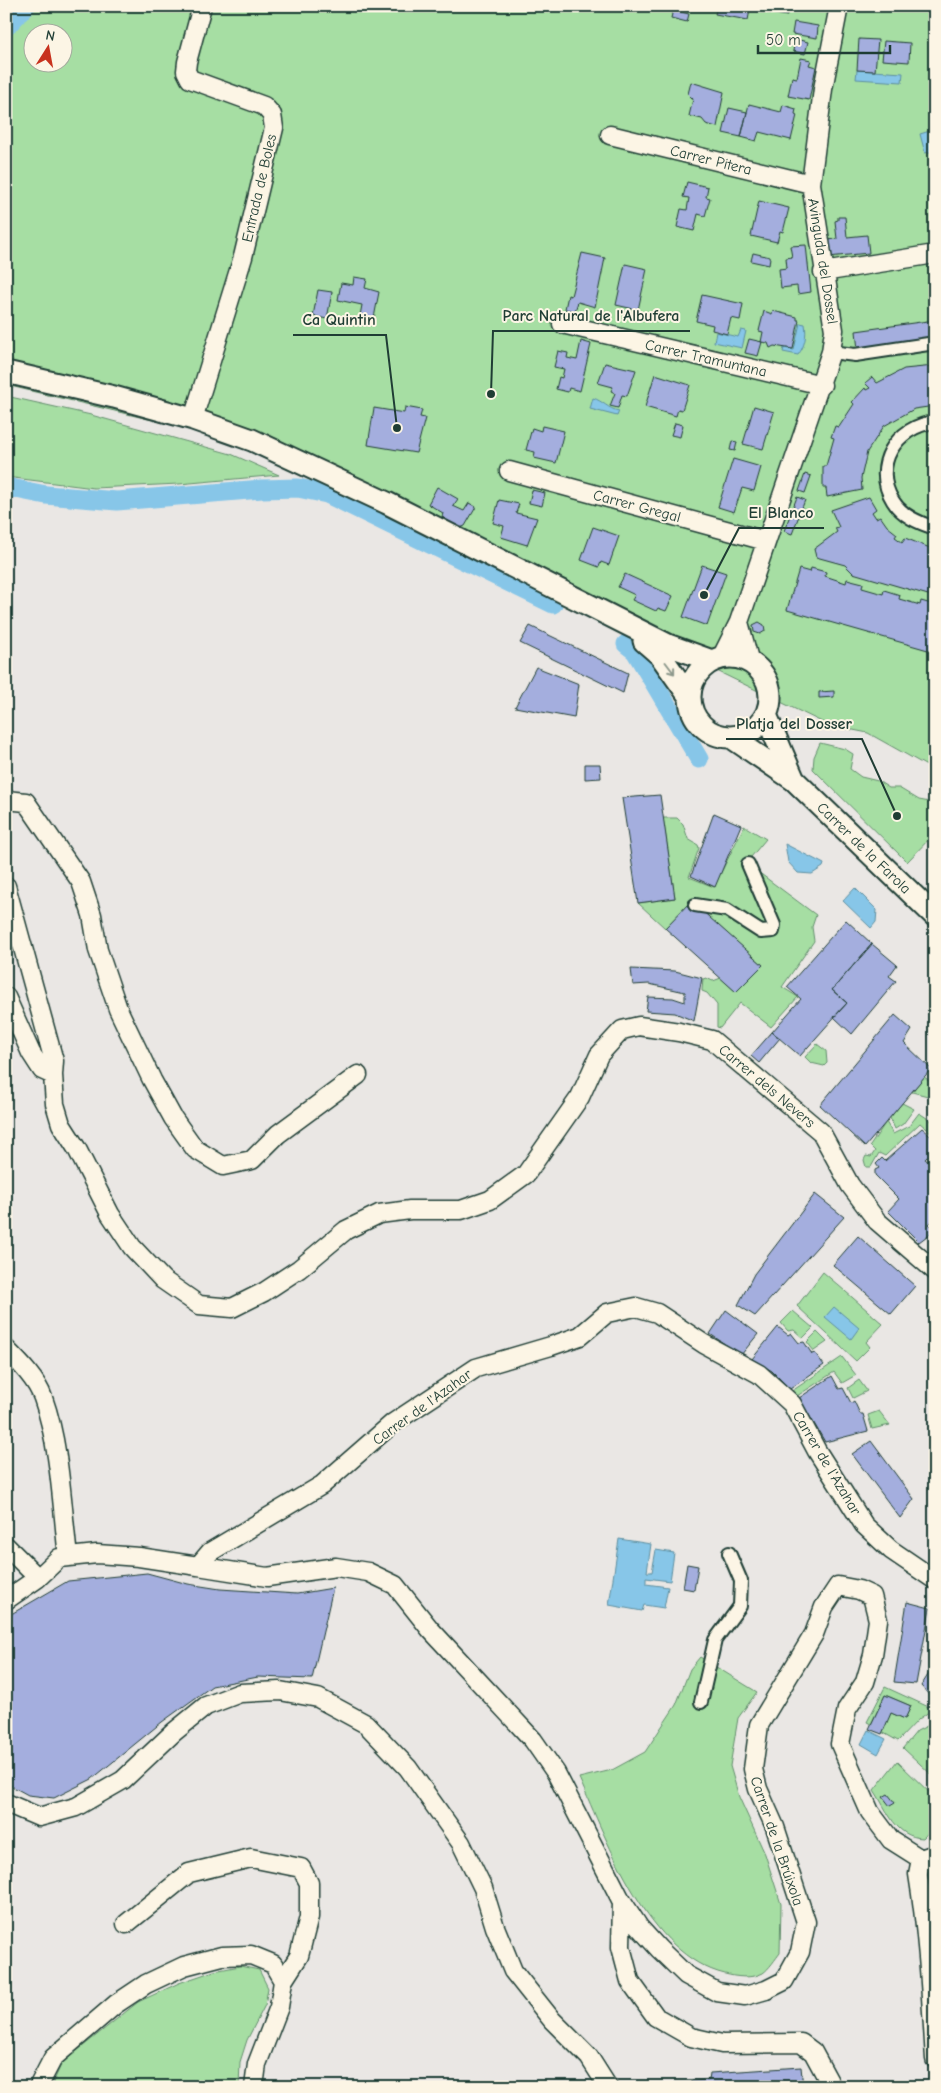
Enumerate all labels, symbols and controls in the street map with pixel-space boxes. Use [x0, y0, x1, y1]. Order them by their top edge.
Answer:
north arrow [22, 22, 72, 72]
scale bar [758, 22, 891, 54]
text: N [44, 27, 56, 45]
text: 50 m [766, 31, 801, 49]
street label: Entrada de Boles [238, 132, 280, 244]
street label: Carrer Pitera [668, 141, 754, 179]
street label: Avinguda del Dossel [804, 197, 842, 325]
callout: Parc Natural de l'Albufera [493, 300, 690, 331]
callout: Ca Quintin [293, 304, 386, 335]
text: Parc Natural de l'Albufera [503, 307, 679, 325]
text: Ca Quintin [302, 311, 376, 329]
street label: Carrer Tramuntana [643, 335, 769, 381]
street label: Carrer Gregal [591, 486, 683, 526]
callout: El Blanco [739, 497, 824, 528]
text: El Blanco [748, 504, 814, 522]
one-way arrow [665, 661, 675, 675]
callout: Platja del Dosser [726, 708, 862, 739]
text: Platja del Dosser [736, 715, 852, 733]
street label: Carrer de la Farola [813, 799, 915, 897]
street label: Carrer dels Nevers [715, 1040, 819, 1132]
street label: Carrer de l'Azahar [369, 1365, 475, 1449]
street label: Carrer de l'Azahar [789, 1408, 865, 1518]
street label: Carrer de la Brúixola [746, 1774, 808, 1908]

